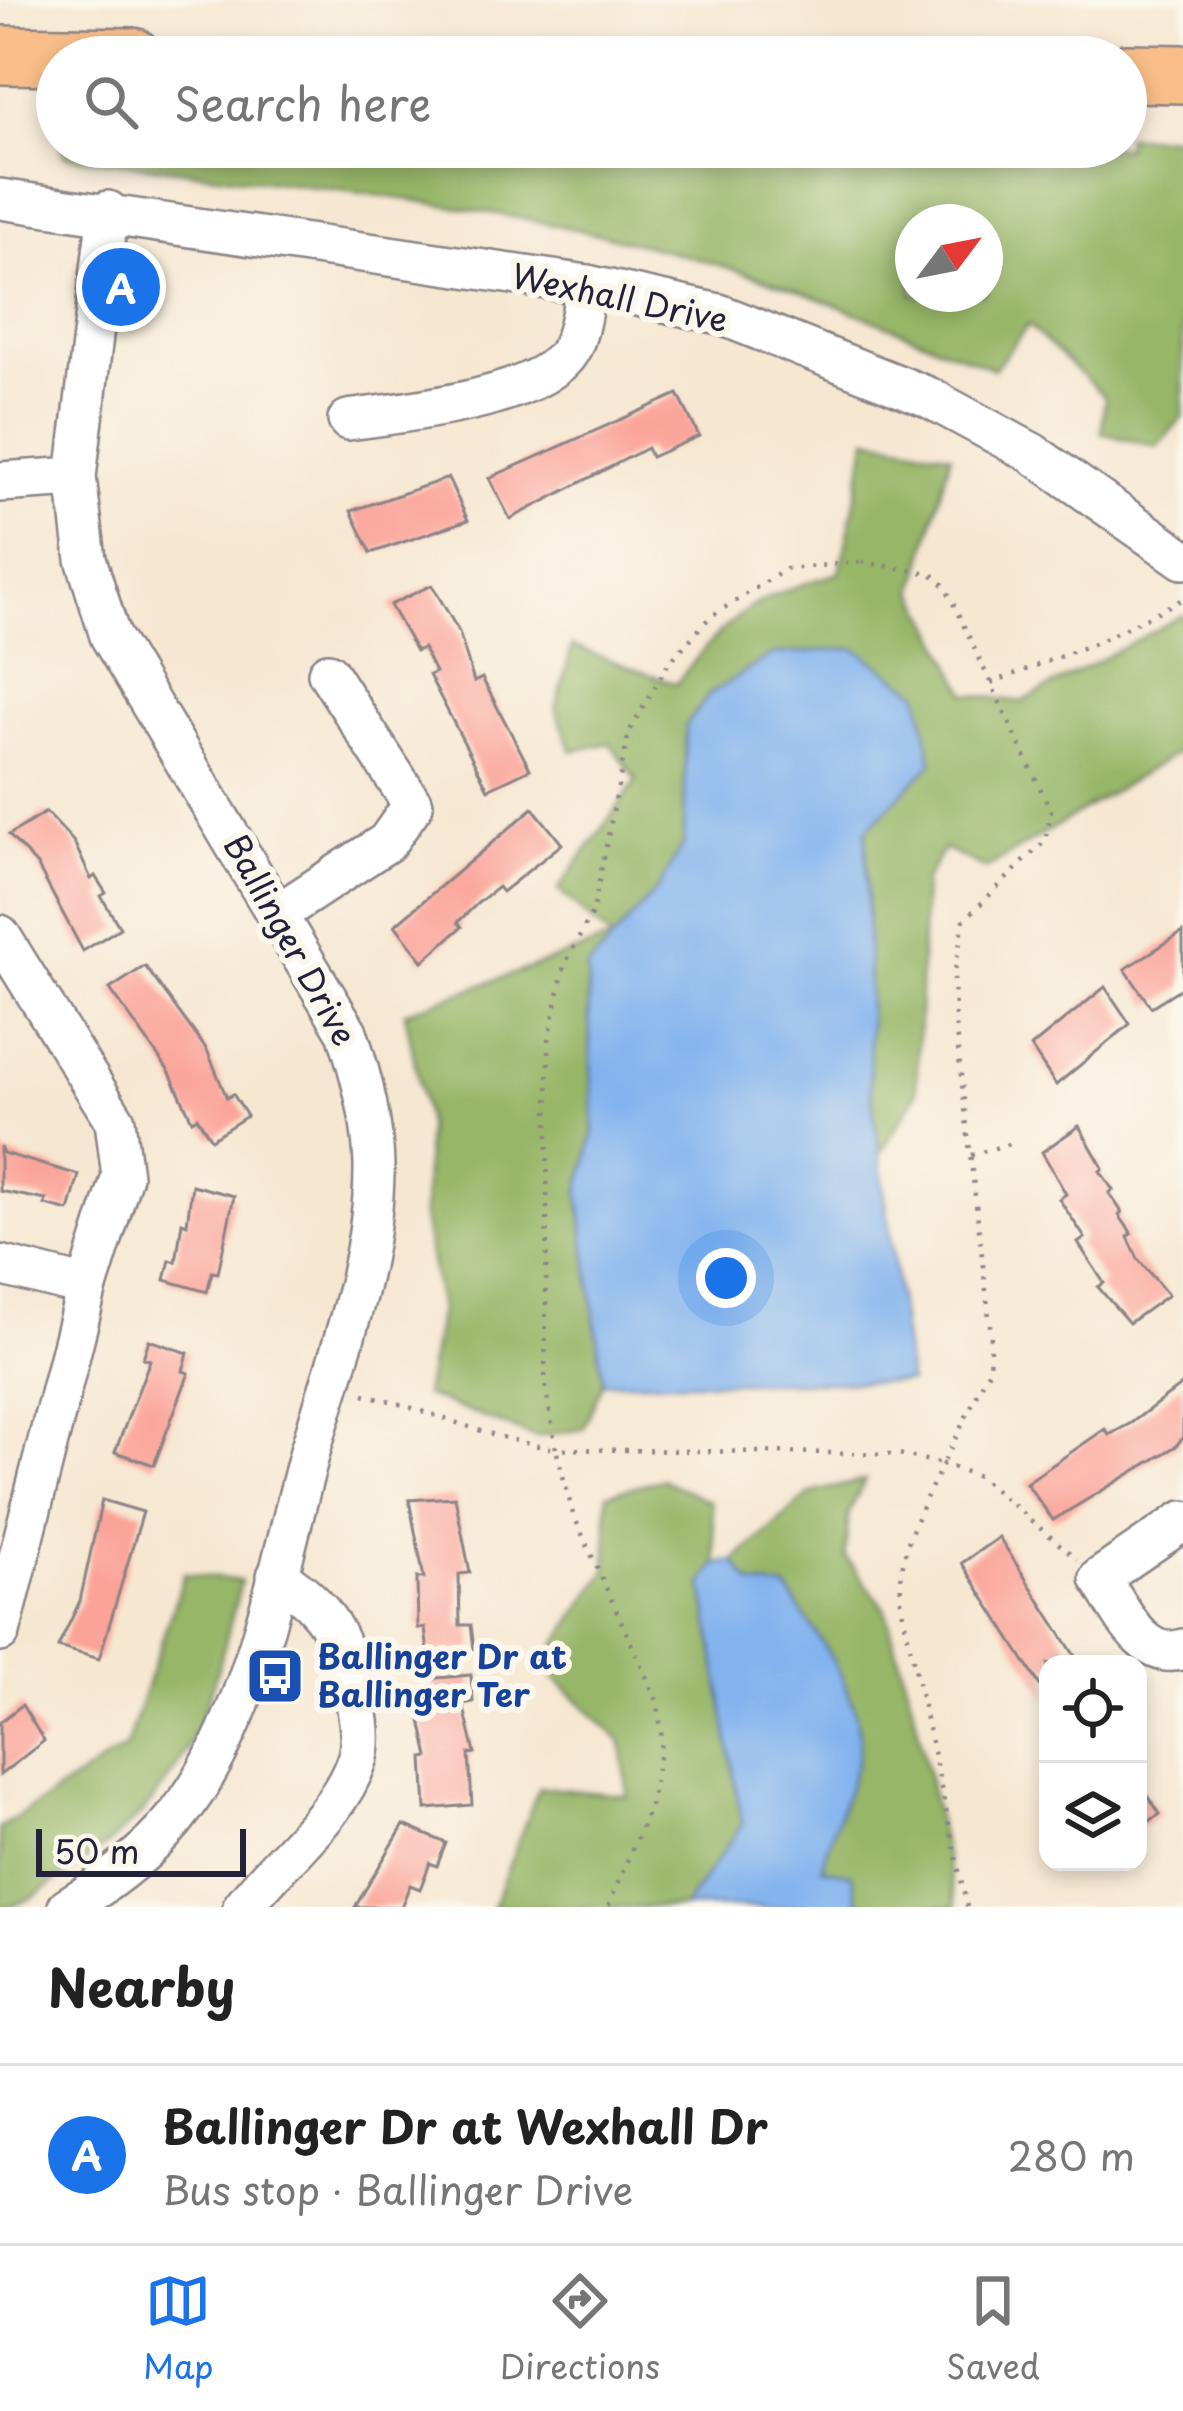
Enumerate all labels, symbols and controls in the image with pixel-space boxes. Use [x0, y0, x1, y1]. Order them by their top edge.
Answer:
search box [36, 36, 1147, 168]
text: Search here [174, 68, 431, 136]
icon: search [78, 69, 144, 135]
north arrow [895, 204, 1003, 312]
pin: A [82, 242, 160, 332]
street label: Wexhall Drive [508, 249, 733, 343]
street label: Ballinger Drive [213, 824, 371, 1054]
your location [696, 1248, 756, 1308]
place label: Ballinger Dr at Ballinger Ter [317, 1630, 567, 1718]
bus stop icon: Ballinger Dr at Ballinger Ter [244, 1645, 306, 1707]
map controls [1039, 1655, 1147, 1871]
button: locate [1039, 1655, 1147, 1763]
button: layers [1039, 1763, 1147, 1871]
scale bar [36, 1823, 246, 1876]
text: 50 m [54, 1825, 140, 1875]
text: Nearby [48, 1947, 235, 2024]
text: Ballinger Dr at Wexhall Dr [162, 2091, 768, 2159]
text: A [72, 2125, 102, 2184]
text: 280 m [1008, 2125, 1135, 2184]
text: Bus stop · Ballinger Drive [162, 2159, 633, 2218]
tab: Map [143, 2268, 214, 2390]
tab: Directions [500, 2268, 660, 2390]
tab: Saved [946, 2268, 1040, 2390]

